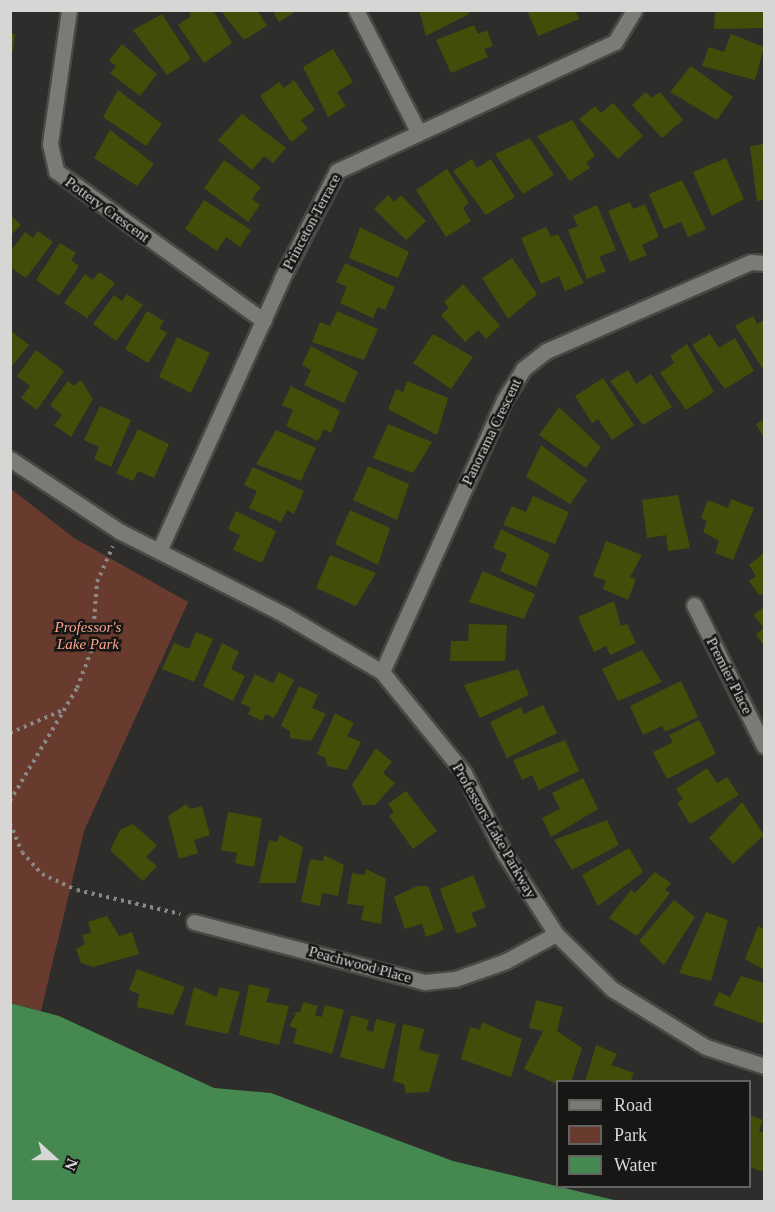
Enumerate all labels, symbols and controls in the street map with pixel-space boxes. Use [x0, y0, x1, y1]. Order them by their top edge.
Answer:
street label: Princeton Terrace [279, 171, 345, 273]
street label: Pottery Crescent [61, 173, 153, 247]
street label: Panorama Crescent [458, 376, 526, 488]
park label: Professor's Lake Park [55, 618, 121, 653]
street label: Premier Place [702, 635, 756, 717]
street label: Professors Lake Parkway [448, 760, 540, 902]
street label: Peachwood Place [307, 943, 413, 987]
legend [556, 1080, 751, 1188]
text: Road [614, 1095, 652, 1115]
text: Park [614, 1125, 647, 1145]
north arrow [24, 1128, 84, 1188]
text: Water [614, 1155, 657, 1175]
text: N [61, 1156, 81, 1173]

